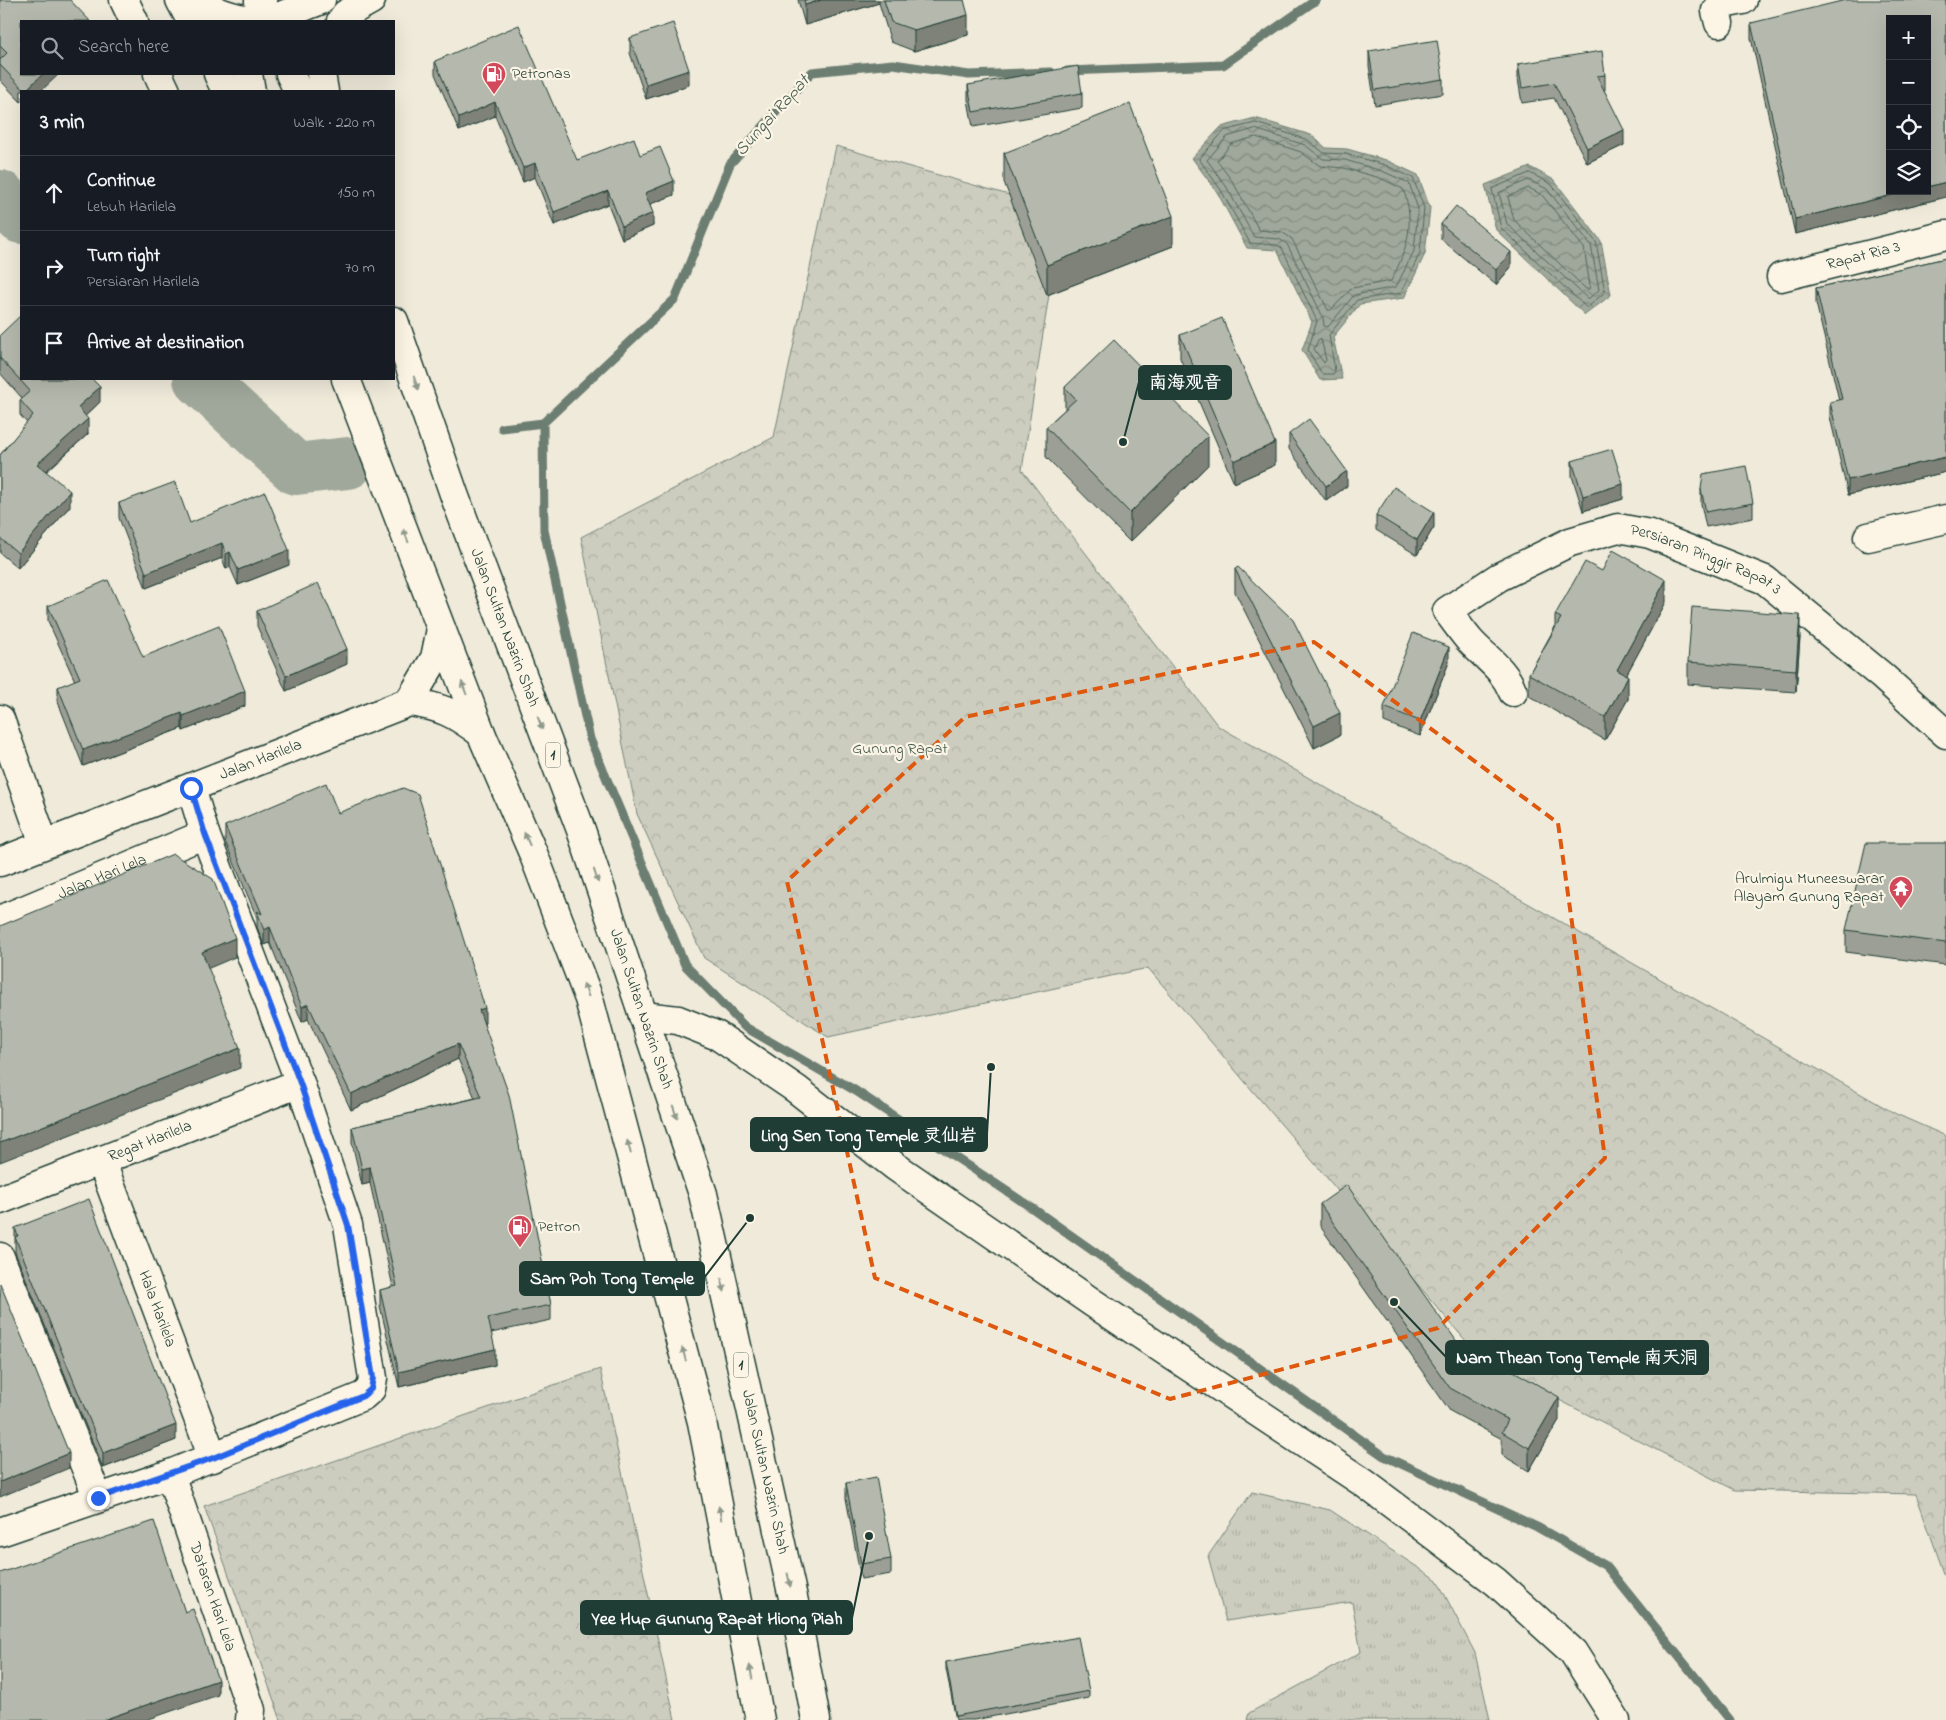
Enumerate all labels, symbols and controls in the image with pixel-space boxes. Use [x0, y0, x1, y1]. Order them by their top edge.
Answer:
map controls [1886, 15, 1931, 195]
button: + [1886, 15, 1931, 60]
search box [20, 20, 395, 75]
icon: search [38, 34, 66, 62]
text: Search here [78, 34, 169, 61]
button: − [1886, 60, 1931, 105]
fuel station icon: Petronas [481, 61, 507, 95]
place label: Petronas [512, 62, 571, 86]
water label: Sungai Rapat [729, 68, 818, 162]
button: locate [1886, 105, 1931, 150]
text: 3 min [40, 108, 84, 138]
text: Walk · 220 m [294, 111, 375, 135]
button: layers [1886, 150, 1931, 195]
text: Continue [87, 168, 155, 195]
icon: ahead [40, 179, 68, 207]
text: 150 m [337, 181, 375, 205]
text: Lebuh Harilela [87, 195, 176, 219]
street label: Rapat Ria 3 [1824, 235, 1903, 277]
text: Turn right [87, 243, 160, 270]
icon: right [40, 254, 68, 282]
text: 70 m [345, 256, 375, 280]
text: Persiaran Harilela [87, 270, 200, 294]
icon: arrive [40, 329, 68, 357]
text: Arrive at destination [87, 330, 244, 357]
callout: 南海观音 [1139, 366, 1231, 399]
text: 南海观音 [1149, 371, 1221, 397]
one-way arrow [412, 376, 420, 391]
street label: Persiaran Pinggir Rapat 3 [1628, 519, 1787, 601]
one-way arrow [402, 528, 409, 543]
street label: Jalan Sultan Nazrin Shah [464, 545, 545, 710]
one-way arrow [459, 680, 467, 695]
one-way arrow [537, 716, 545, 730]
street label: Jalan Harilela [216, 733, 306, 787]
park label: Gunung Rapat [852, 737, 948, 761]
road number: 1 [546, 742, 560, 768]
route start [180, 777, 203, 800]
one-way arrow [522, 832, 530, 846]
street label: Jalan Hari Lela [54, 848, 150, 906]
place label: Arulmigu Muneeswarar Alayam Gunung Rapat [1733, 867, 1885, 909]
one-way arrow [593, 868, 600, 883]
temple icon: Arulmigu Muneeswarar Alayam Gunung Rapat [1888, 875, 1914, 909]
street label: Jalan Sultan Nazrin Shah [603, 926, 679, 1092]
one-way arrow [581, 983, 589, 998]
one-way arrow [671, 1105, 679, 1120]
street label: Regat Harilela [105, 1114, 195, 1169]
callout: Ling Sen Tong Temple 灵仙岩 [751, 1118, 987, 1151]
text: Ling Sen Tong Temple 灵仙岩 [761, 1124, 977, 1151]
one-way arrow [625, 1140, 633, 1155]
fuel station icon: Petron [507, 1214, 533, 1248]
place label: Petron [538, 1215, 580, 1239]
callout: Sam Poh Tong Temple [520, 1262, 704, 1295]
street label: Hala Harilela [132, 1267, 182, 1351]
text: Sam Poh Tong Temple [530, 1267, 695, 1294]
one-way arrow [720, 1277, 728, 1293]
callout: Nam Thean Tong Temple 南天洞 [1446, 1341, 1708, 1374]
text: Nam Thean Tong Temple 南天洞 [1456, 1346, 1698, 1373]
one-way arrow [680, 1347, 688, 1362]
road number: 1 [734, 1352, 748, 1378]
street label: Jalan Sultan Nazrin Shah [735, 1387, 795, 1556]
route end [87, 1487, 110, 1510]
one-way arrow [716, 1505, 724, 1520]
street label: Dataran Hari Lela [182, 1538, 242, 1655]
one-way arrow [785, 1573, 793, 1588]
callout: Yee Hup Gunung Rapat Hiong Piah [581, 1601, 852, 1634]
text: Yee Hup Gunung Rapat Hiong Piah [590, 1607, 843, 1634]
one-way arrow [747, 1665, 755, 1680]

